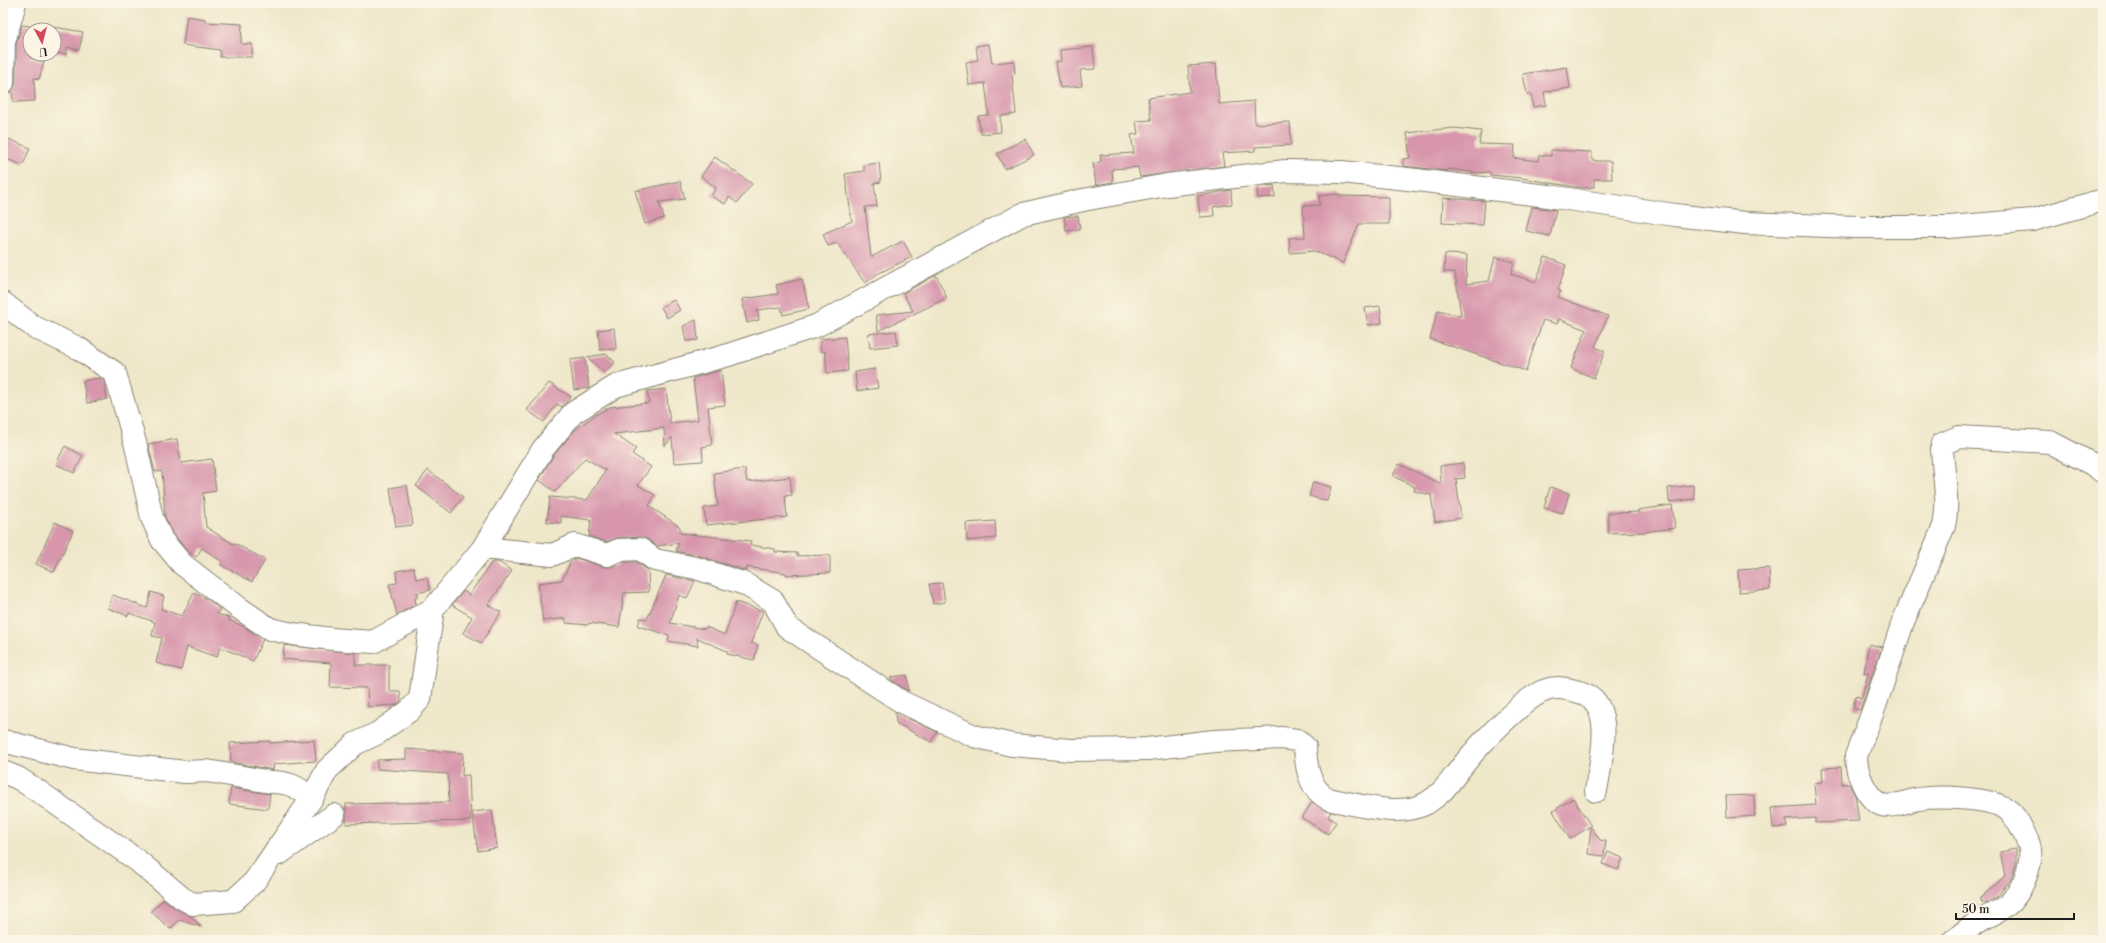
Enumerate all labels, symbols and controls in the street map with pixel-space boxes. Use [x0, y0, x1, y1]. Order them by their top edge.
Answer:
north arrow [22, 22, 62, 62]
text: U [38, 43, 48, 58]
scale bar [1956, 895, 2074, 921]
text: 50 m [1962, 902, 1990, 917]

